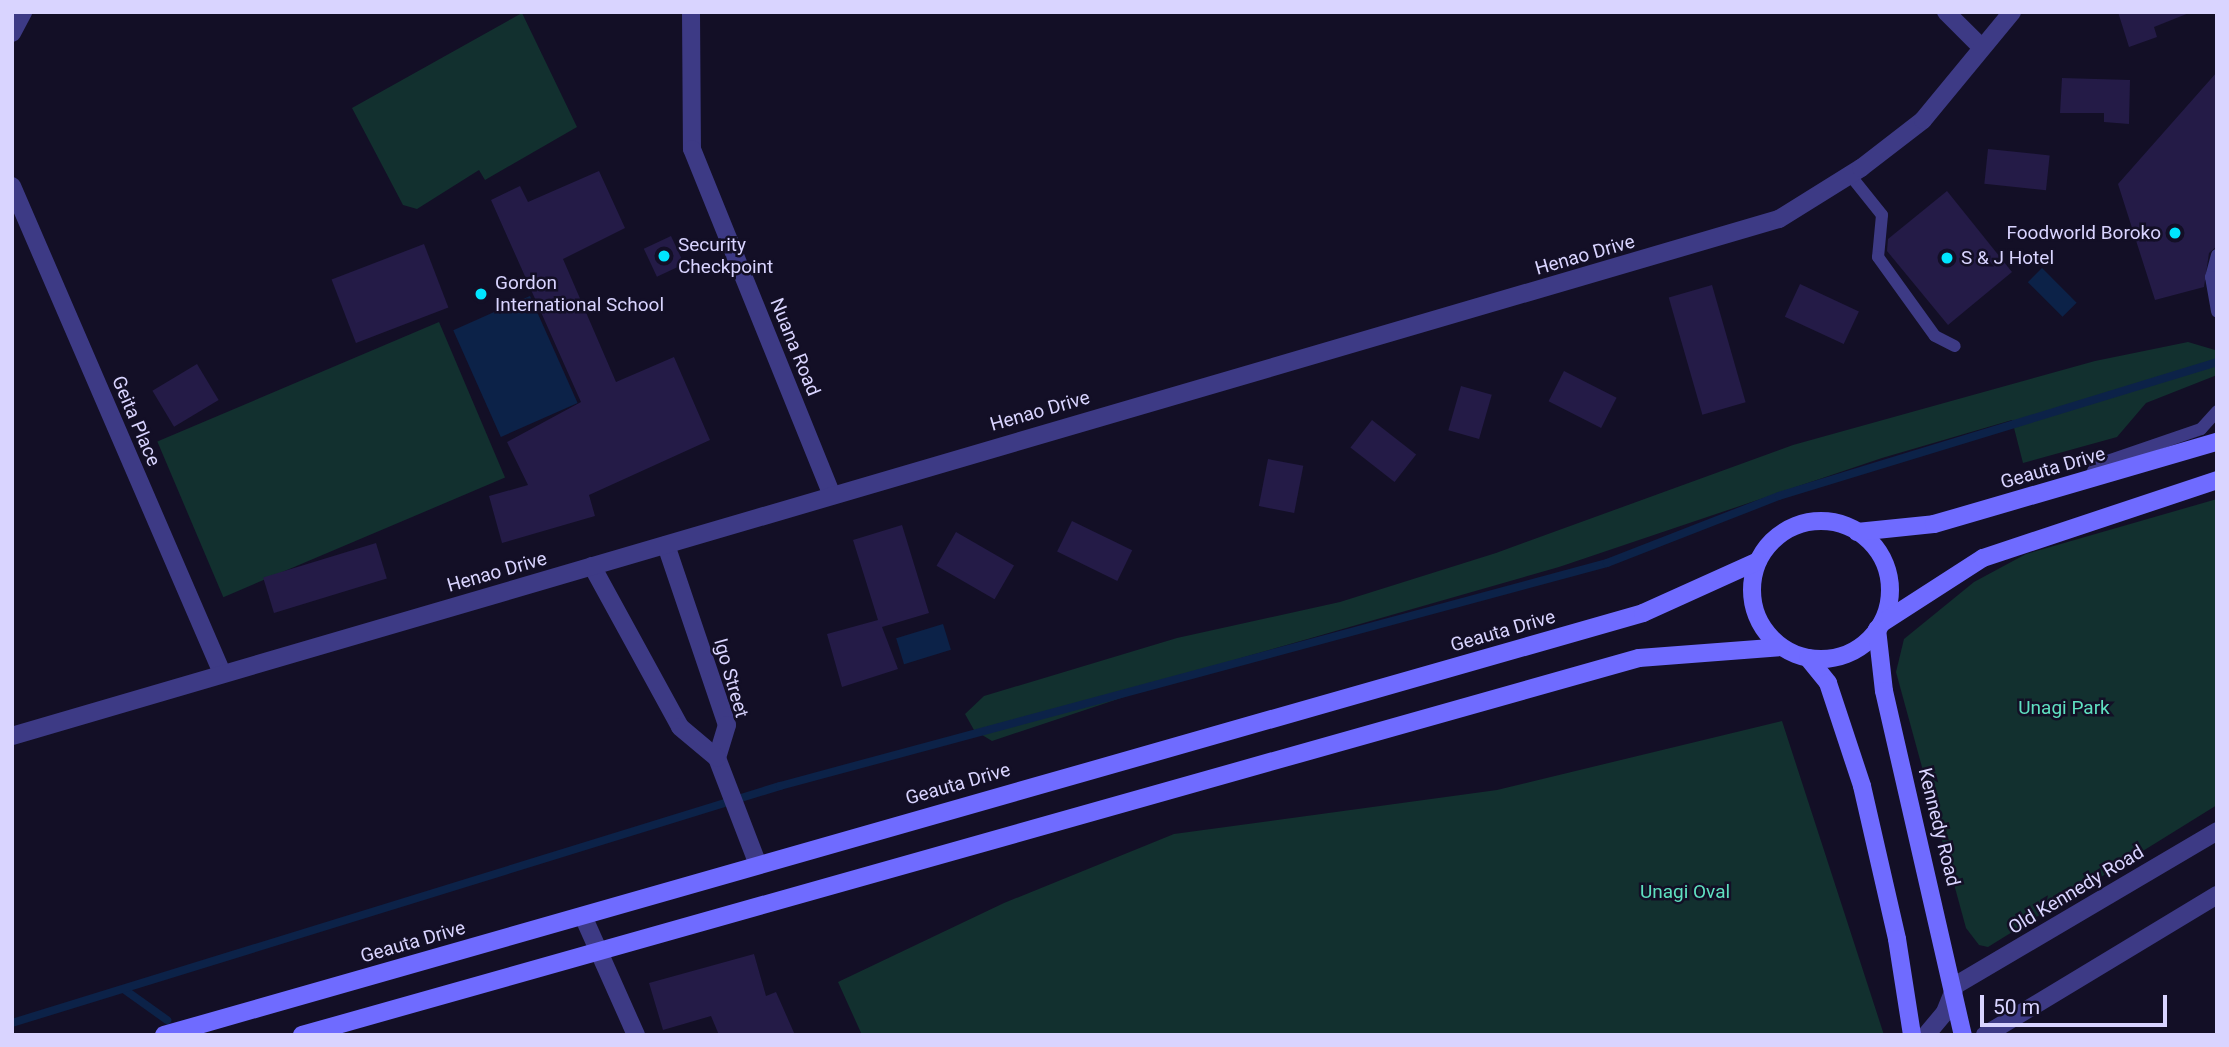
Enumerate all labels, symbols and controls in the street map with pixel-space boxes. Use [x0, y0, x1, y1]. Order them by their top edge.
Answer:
place label: Foodworld Boroko [2006, 222, 2161, 244]
marker: Foodworld Boroko [2167, 225, 2183, 241]
street label: Henao Drive [1533, 230, 1637, 280]
place label: Security Checkpoint [678, 234, 773, 278]
place label: S & J Hotel [1961, 247, 2054, 269]
marker: Security Checkpoint [656, 248, 672, 264]
marker: S & J Hotel [1939, 250, 1955, 266]
place label: Gordon International School [495, 272, 664, 316]
marker: Gordon International School [473, 286, 489, 302]
street label: Nuana Road [765, 295, 825, 399]
street label: Geita Place [107, 372, 165, 470]
street label: Henao Drive [988, 386, 1092, 436]
street label: Geauta Drive [1998, 442, 2108, 494]
street label: Henao Drive [445, 547, 549, 597]
street label: Geauta Drive [1448, 605, 1558, 657]
street label: Igo Street [709, 636, 753, 720]
park label: Unagi Park [2018, 697, 2110, 719]
street label: Geauta Drive [903, 758, 1013, 810]
street label: Kennedy Road [1913, 766, 1965, 888]
street label: Old Kennedy Road [2004, 841, 2148, 939]
park label: Unagi Oval [1640, 881, 1730, 903]
street label: Geauta Drive [358, 916, 468, 968]
scale bar [1984, 981, 2171, 1025]
text: 50 m [1993, 995, 2040, 1019]

